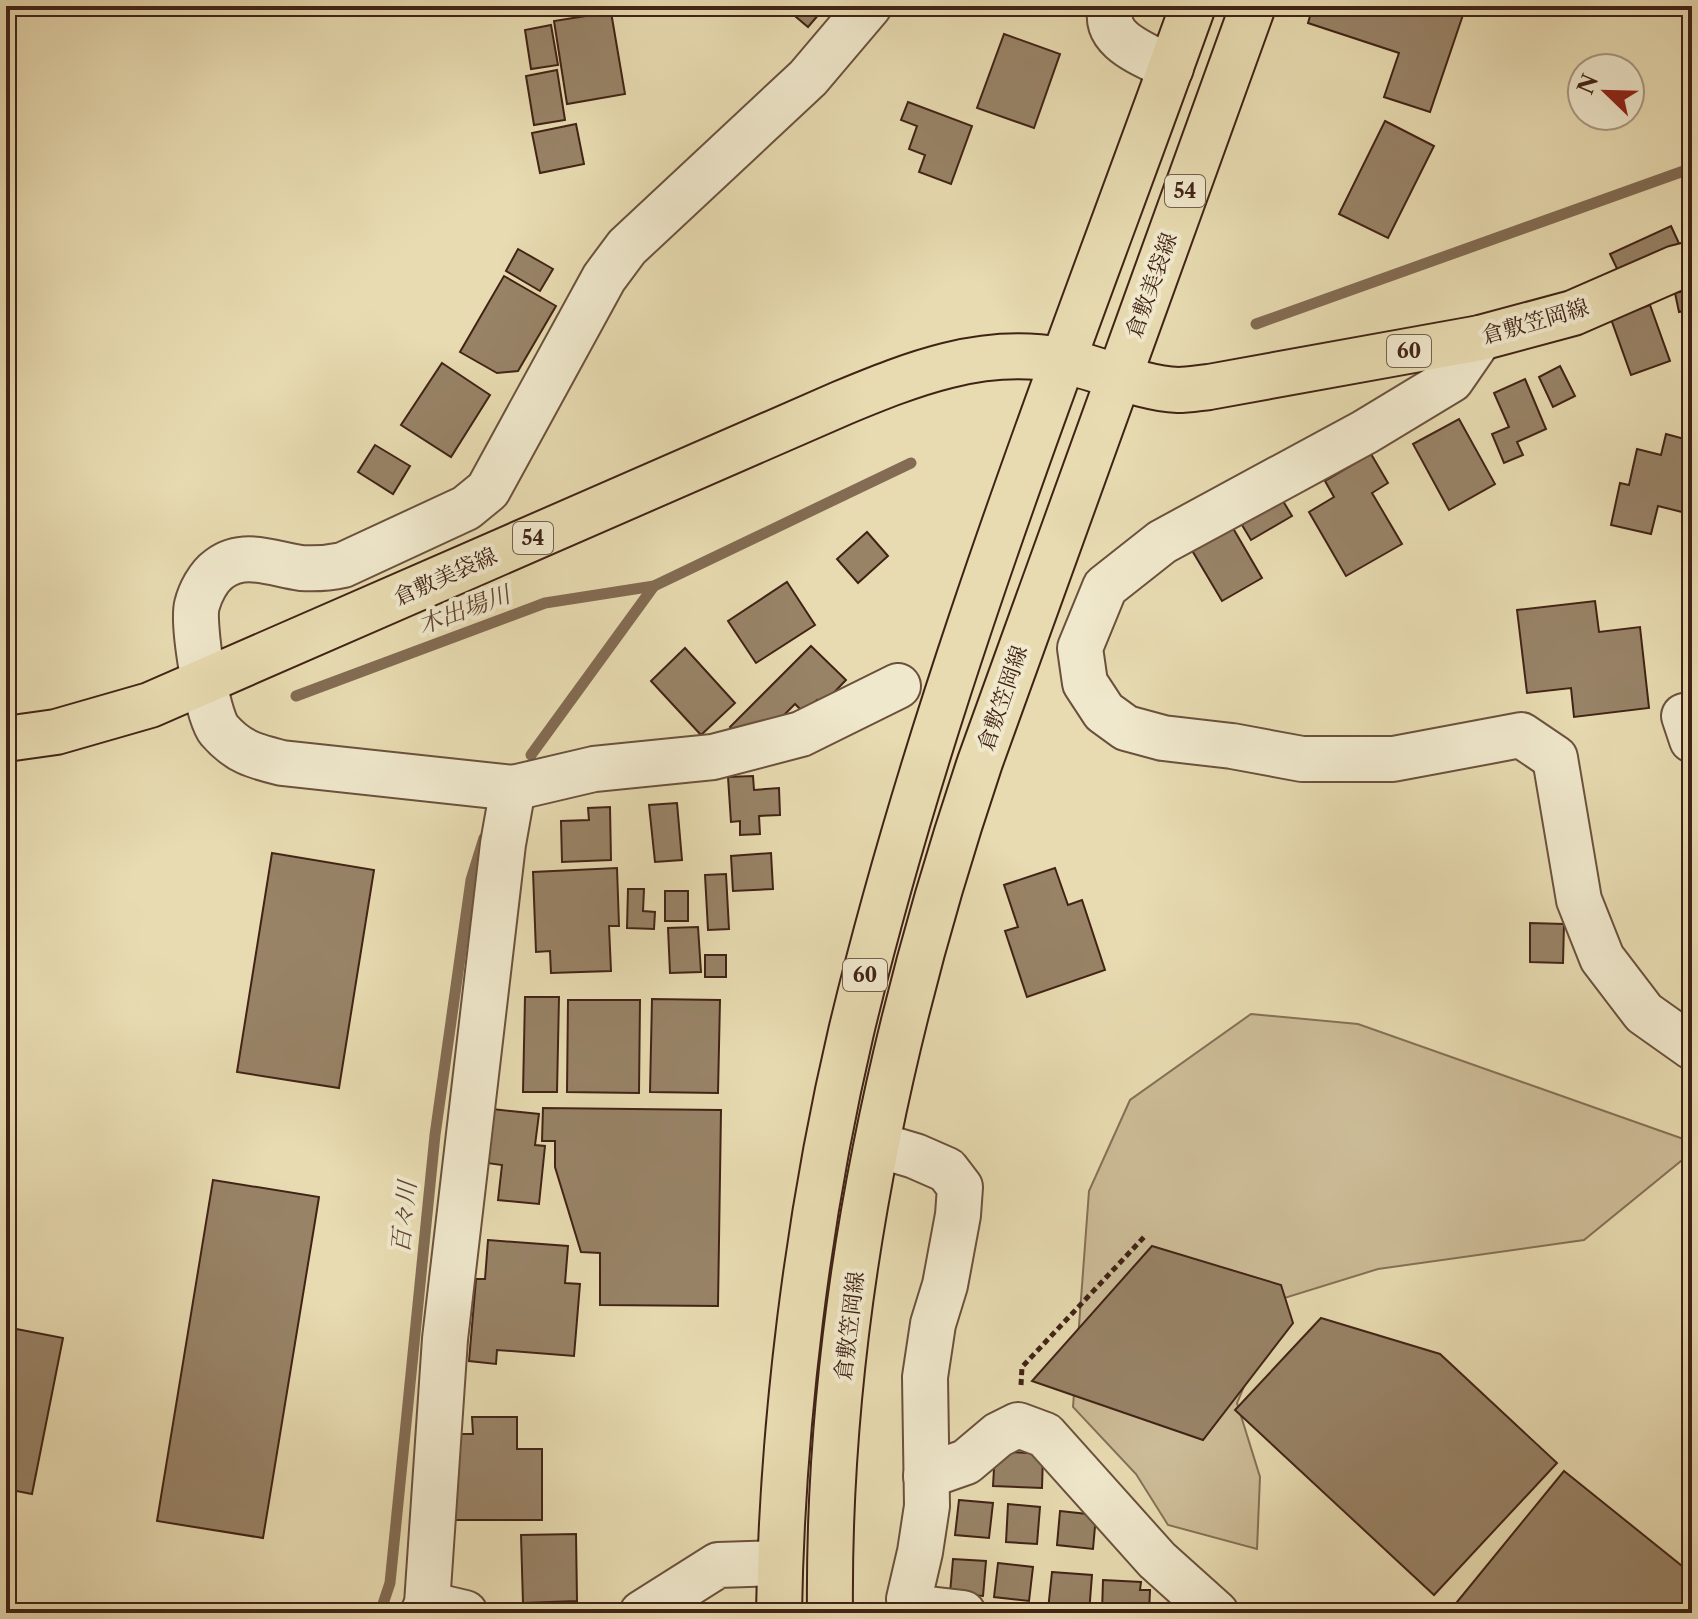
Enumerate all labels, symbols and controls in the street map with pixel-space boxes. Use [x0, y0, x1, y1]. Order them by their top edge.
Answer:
north arrow [1566, 52, 1646, 132]
text: N [1572, 70, 1604, 98]
road number: 54 [1165, 175, 1205, 207]
street label: 倉敷美袋線 [1120, 229, 1183, 341]
street label: 倉敷笠岡線 [1479, 293, 1592, 350]
road number: 60 [1387, 335, 1431, 367]
road number: 54 [513, 522, 553, 554]
street label: 倉敷美袋線 [389, 542, 501, 611]
water label: 木出場川 [414, 578, 517, 640]
street label: 倉敷笠岡線 [972, 642, 1033, 755]
road number: 60 [843, 959, 887, 991]
water label: 百々川 [385, 1177, 422, 1254]
street label: 倉敷笠岡線 [829, 1270, 870, 1382]

